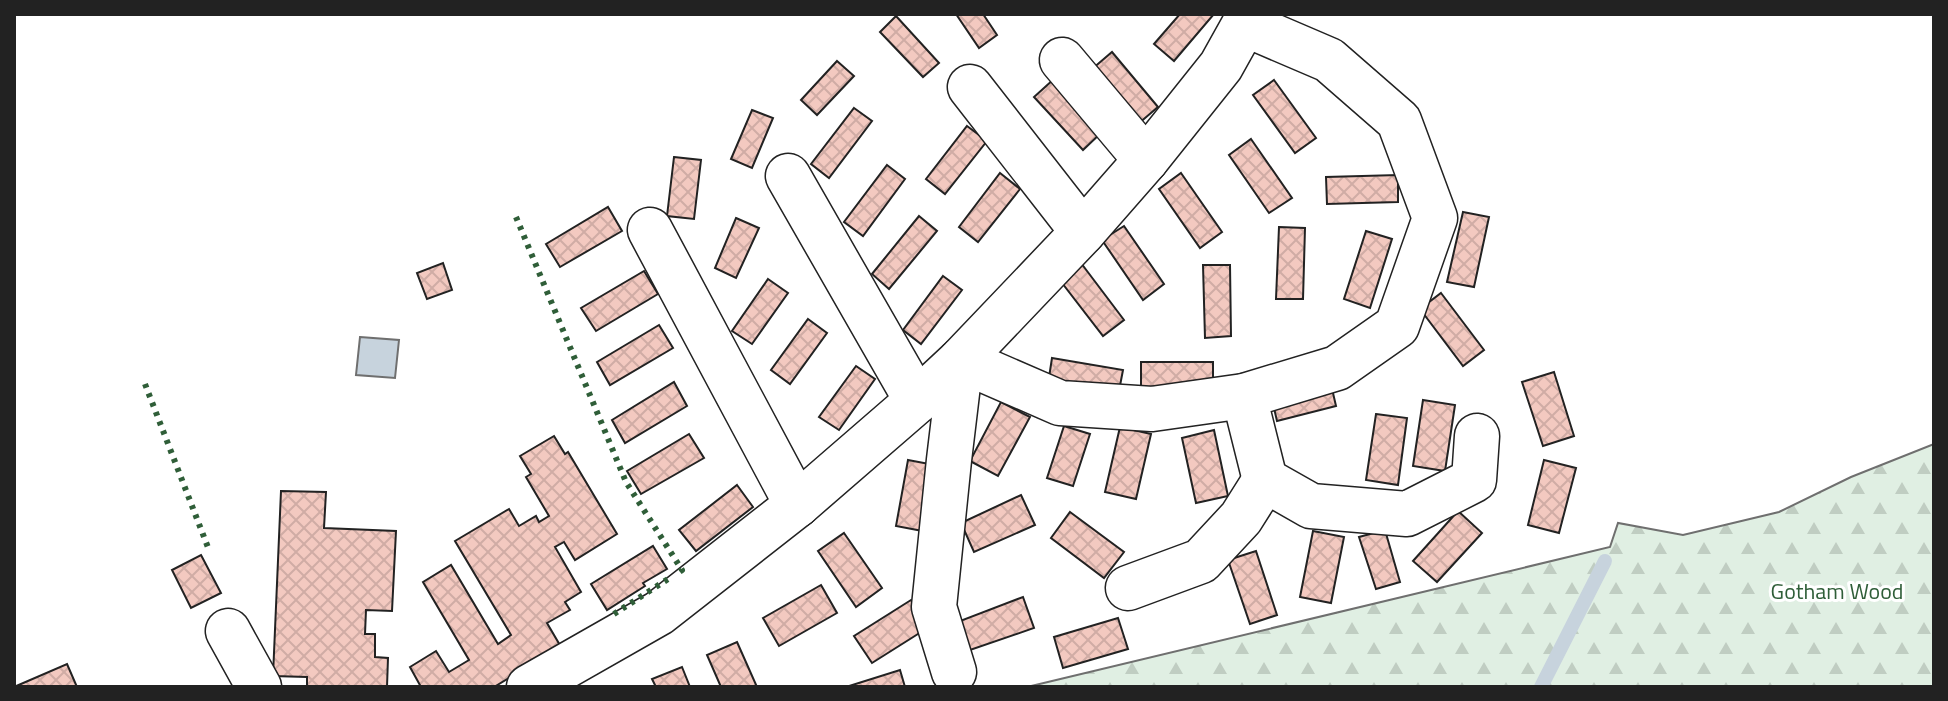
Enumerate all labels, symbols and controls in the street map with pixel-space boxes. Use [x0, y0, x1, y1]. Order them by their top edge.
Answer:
park label: Gotham Wood [1771, 574, 1903, 608]

